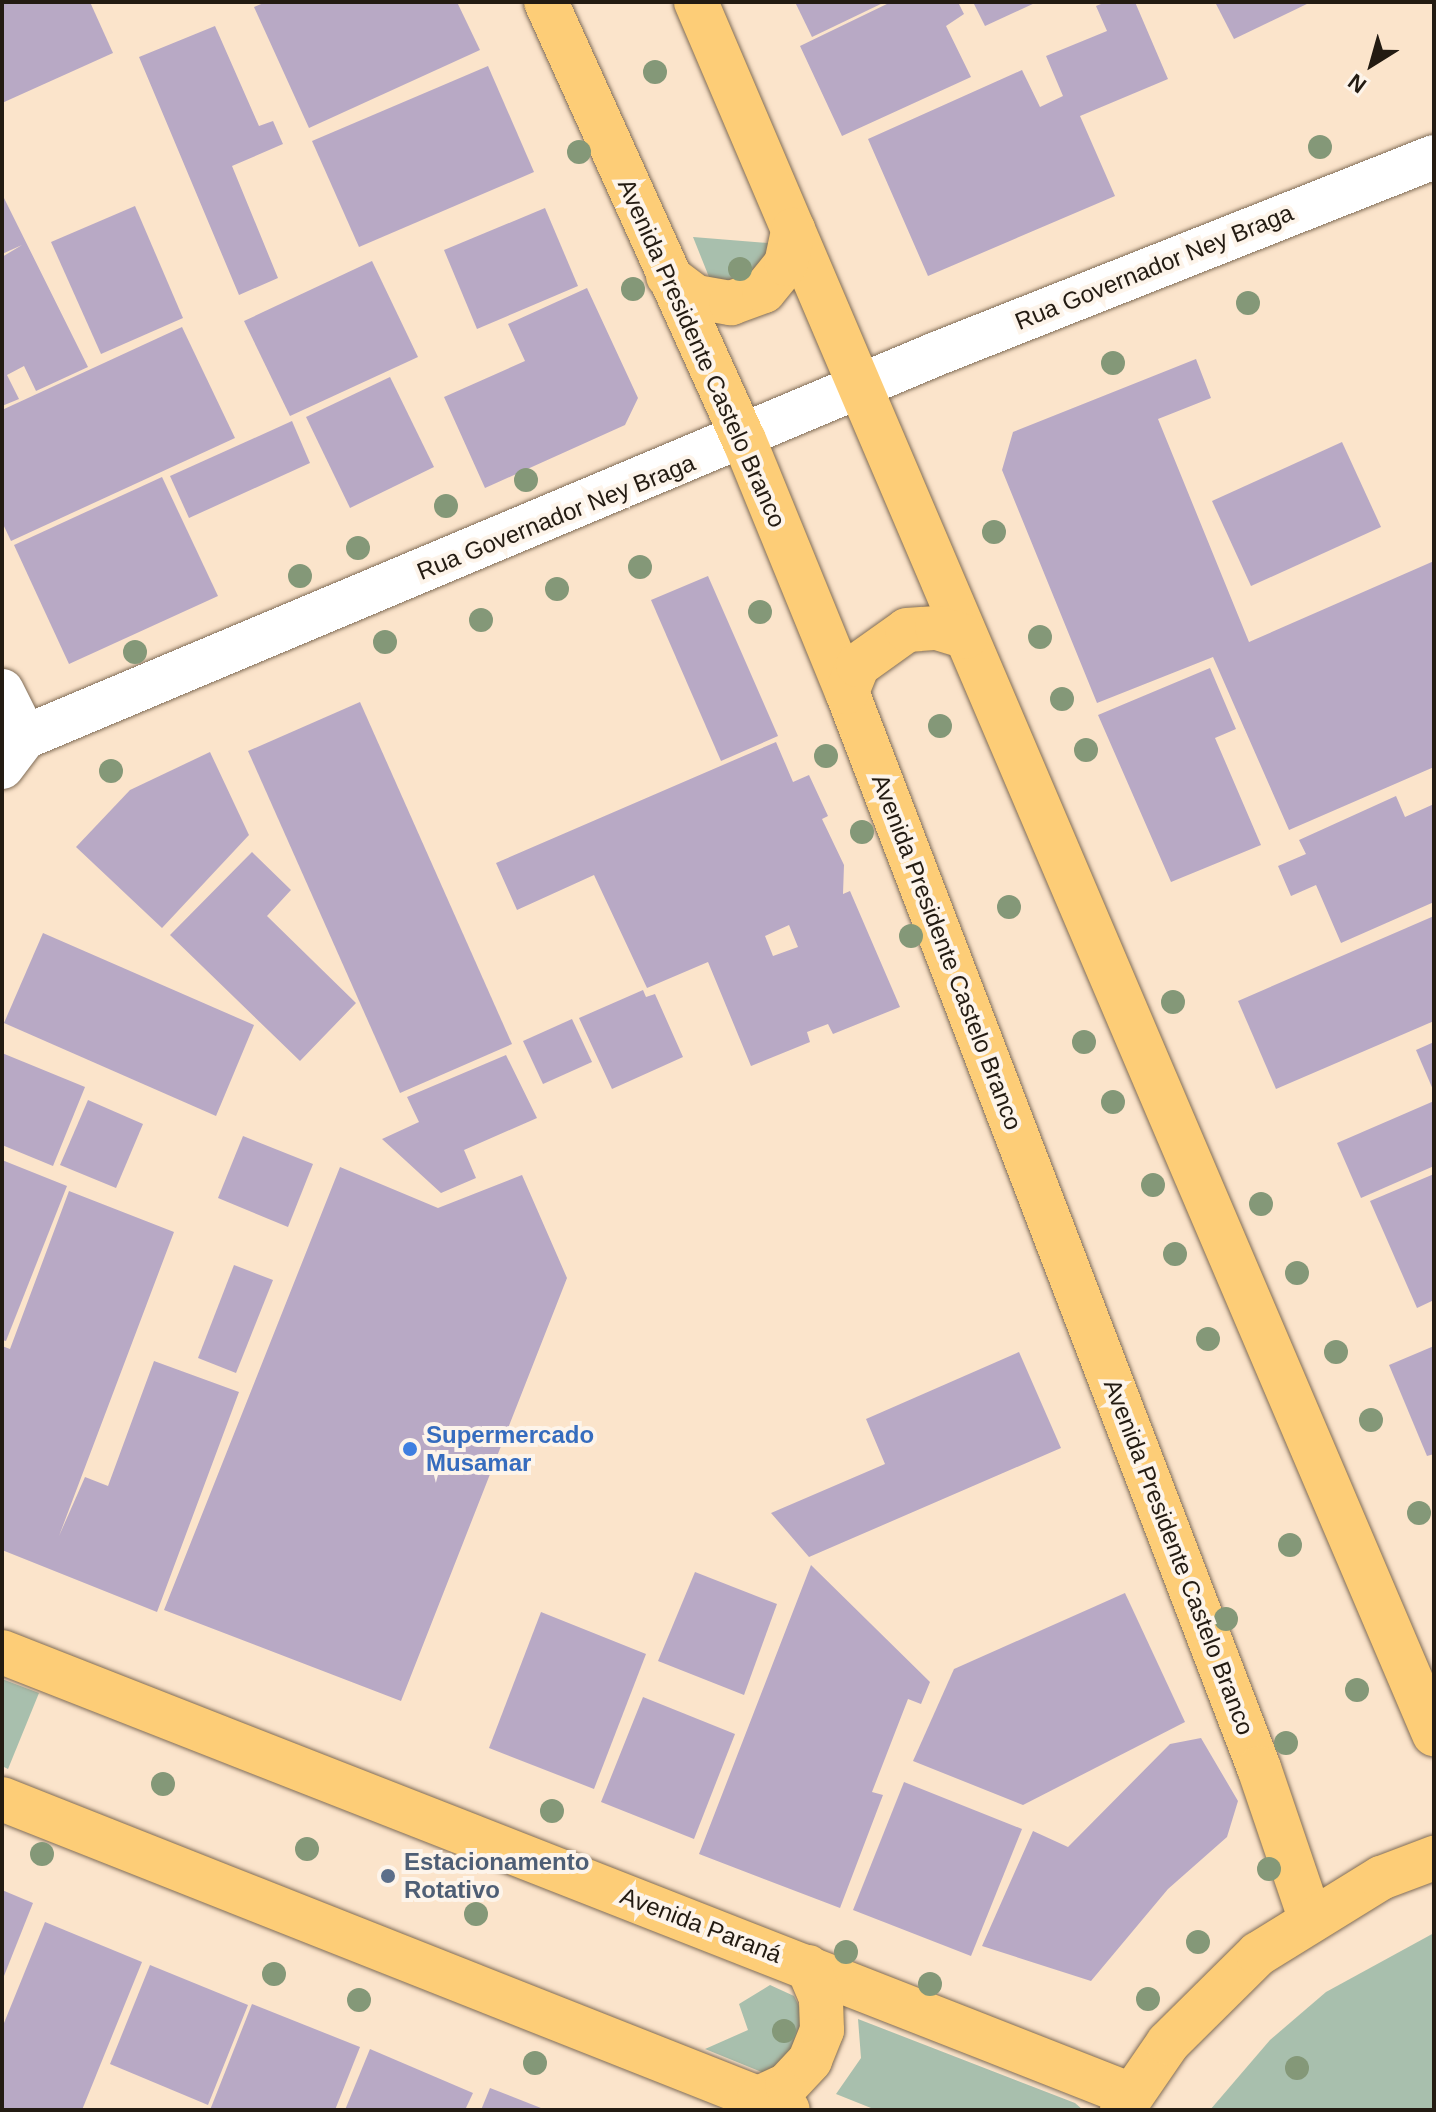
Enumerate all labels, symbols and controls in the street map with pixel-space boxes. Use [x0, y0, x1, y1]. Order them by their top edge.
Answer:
north arrow [1332, 24, 1412, 104]
text: N [1343, 69, 1371, 98]
street label: Avenida Presidente Castelo Branco [612, 174, 792, 532]
street label: Rua Governador Ney Braga [1011, 198, 1297, 336]
street label: Rua Governador Ney Braga [413, 448, 699, 586]
street label: Avenida Presidente Castelo Branco [866, 770, 1028, 1134]
street label: Avenida Presidente Castelo Branco [1098, 1375, 1260, 1739]
place label: Supermercado Musamar [426, 1421, 594, 1477]
marker: Supermercado Musamar [401, 1440, 419, 1458]
place label: Estacionamento Rotativo [404, 1848, 589, 1904]
marker: Estacionamento Rotativo [379, 1867, 397, 1885]
street label: Avenida Paraná [616, 1881, 786, 1969]

